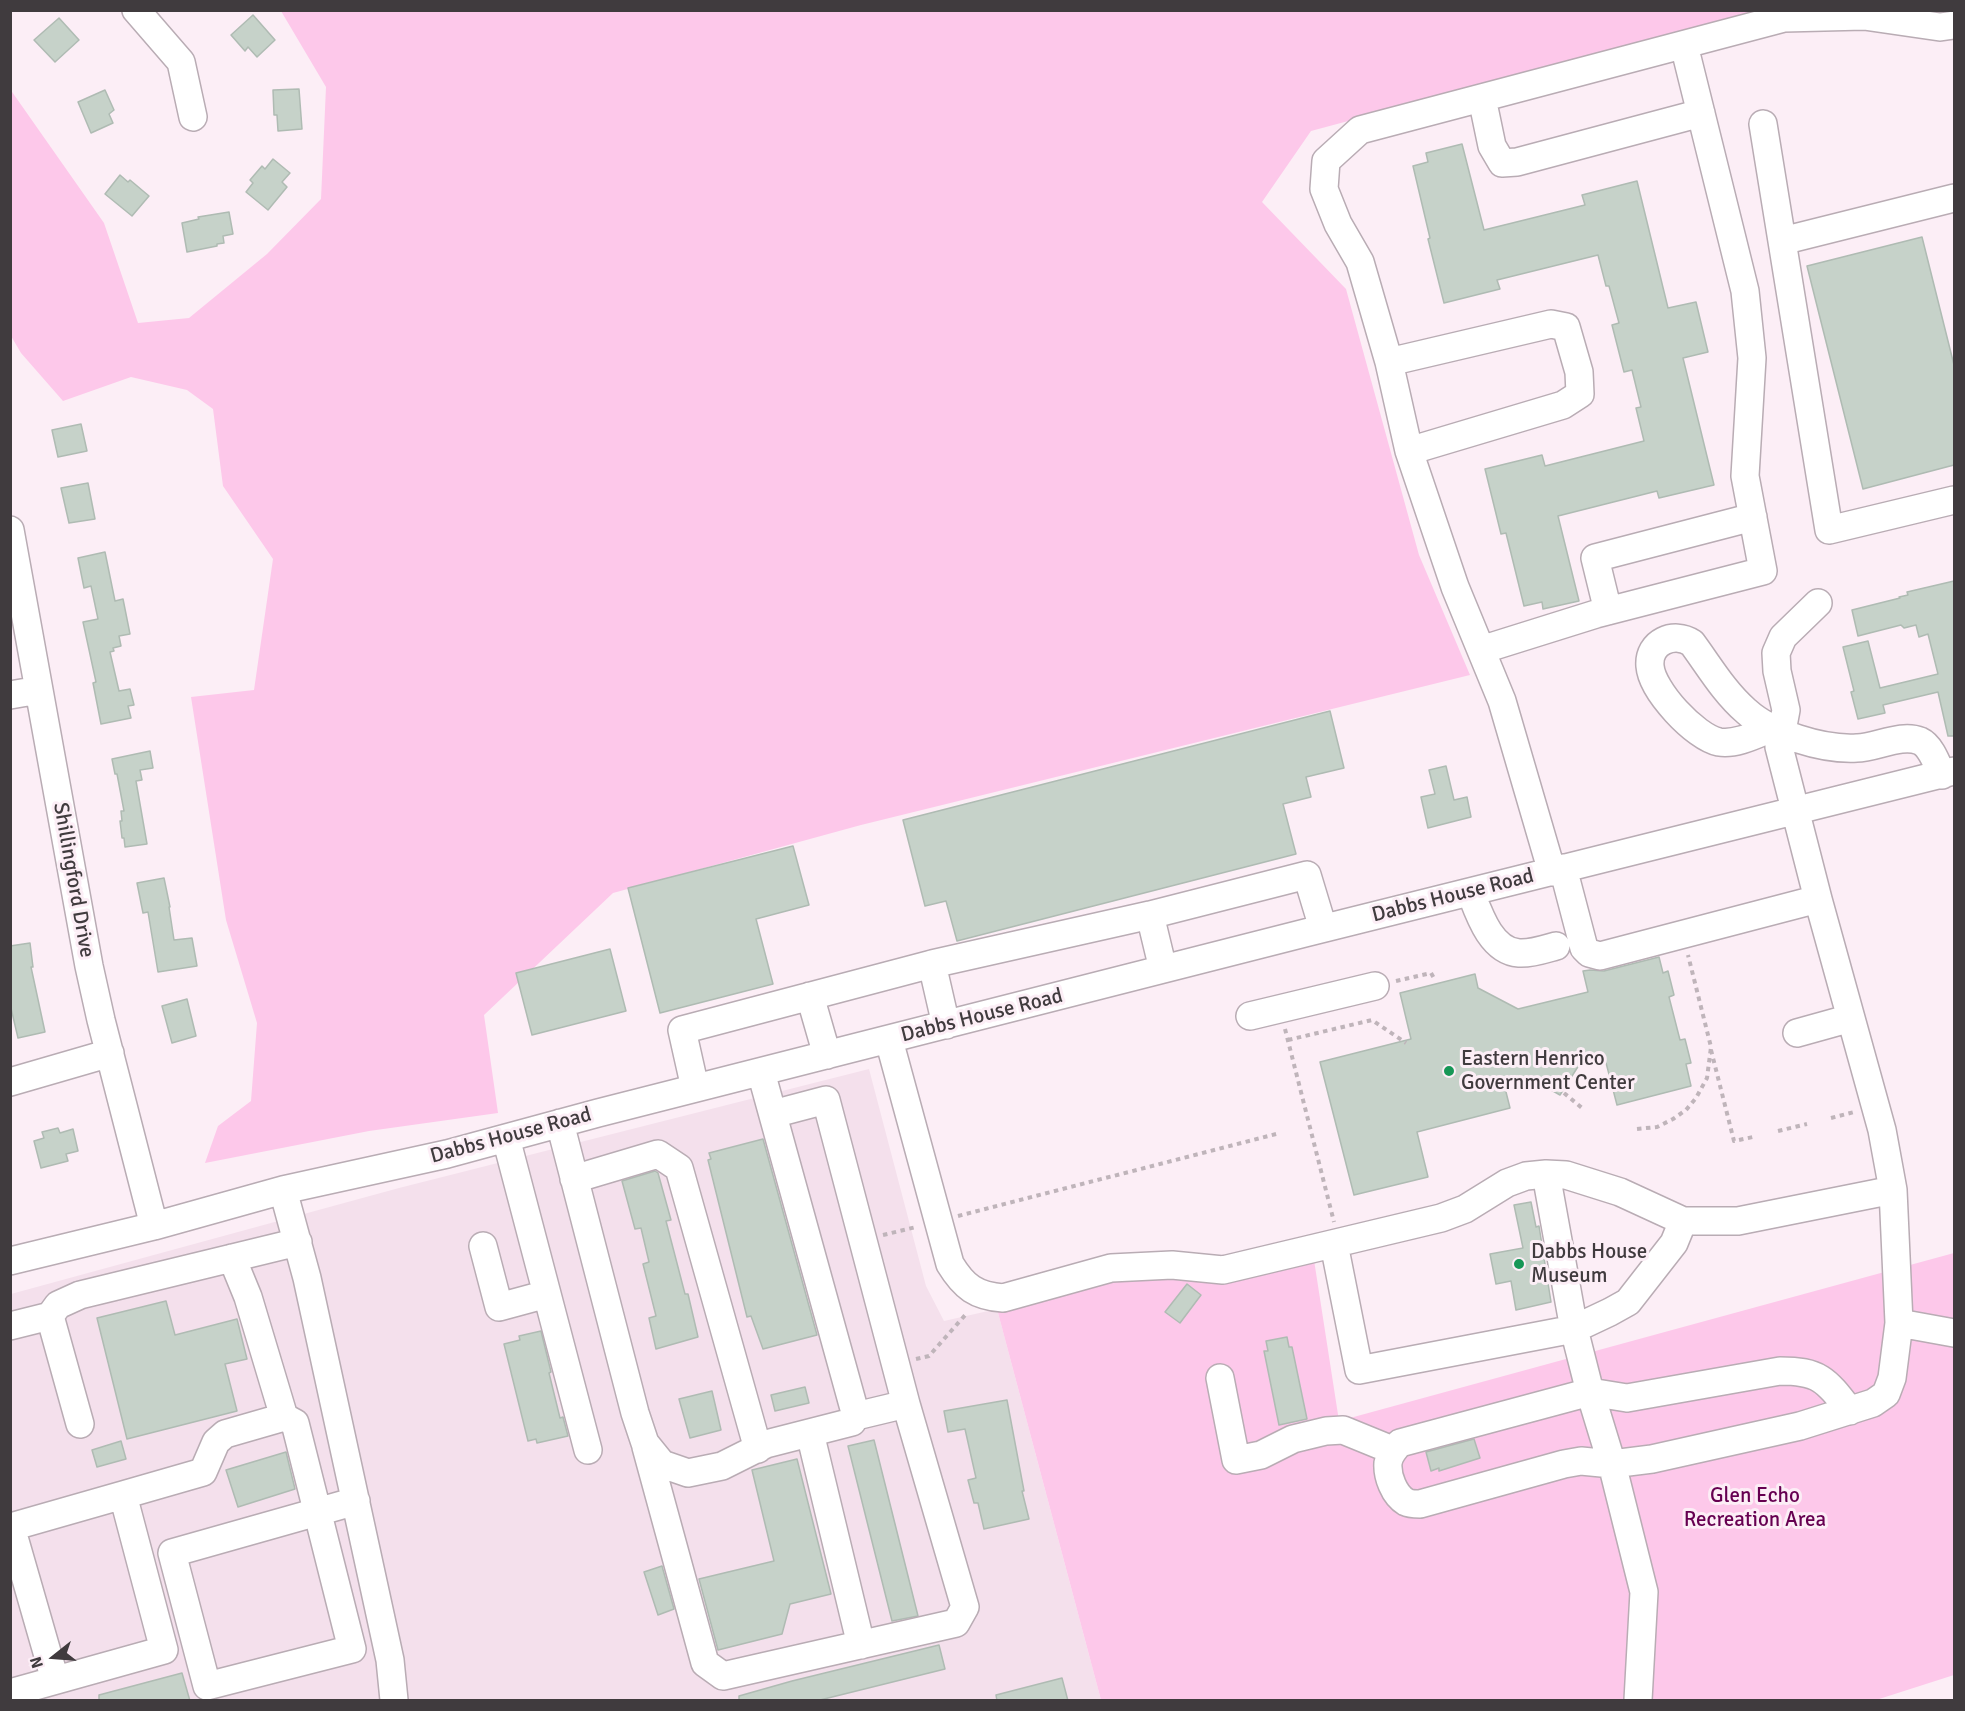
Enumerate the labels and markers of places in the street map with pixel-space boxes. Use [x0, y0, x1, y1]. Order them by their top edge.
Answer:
place label: Eastern Henrico Government Center [1461, 1046, 1635, 1096]
marker: Eastern Henrico Government Center [1442, 1064, 1456, 1078]
place label: Dabbs House Museum [1531, 1239, 1647, 1289]
marker: Dabbs House Museum [1512, 1257, 1526, 1271]

